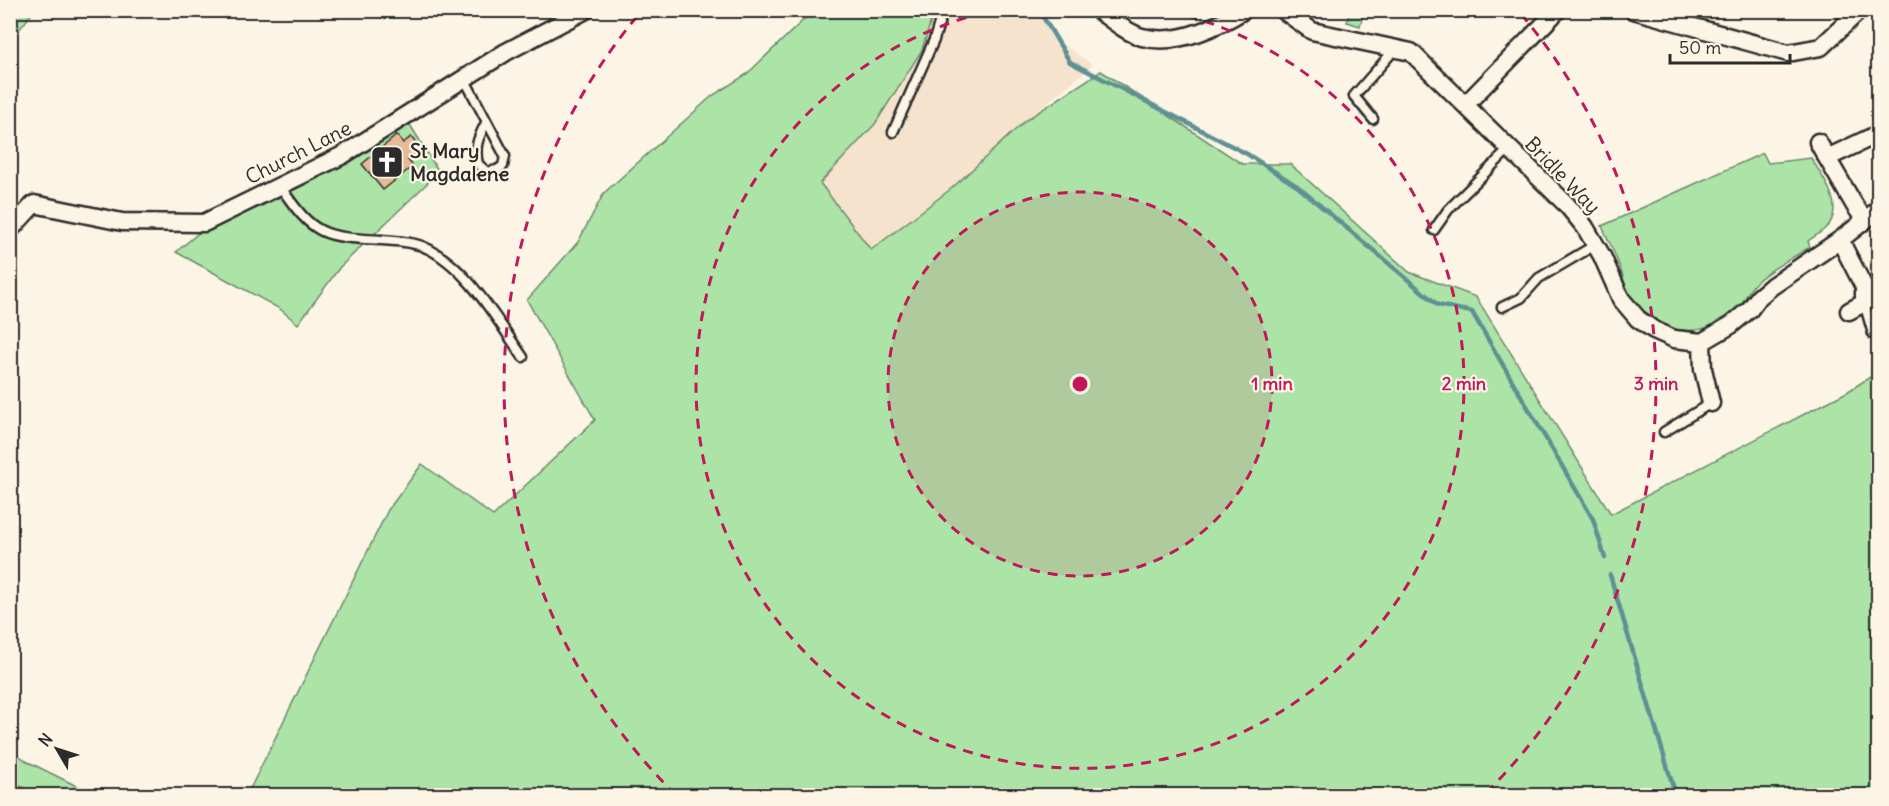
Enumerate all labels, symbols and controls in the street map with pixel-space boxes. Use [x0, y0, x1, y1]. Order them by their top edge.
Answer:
scale bar [1670, 27, 1790, 65]
text: 50 m [1679, 36, 1721, 59]
street label: Church Lane [241, 115, 355, 189]
street label: Bridle Way [1520, 131, 1606, 219]
place label: St Mary Magdalene [410, 138, 510, 186]
church icon: St Mary Magdalene [369, 144, 405, 180]
text: 1 min [1251, 372, 1293, 395]
text: 2 min [1442, 372, 1487, 395]
text: 3 min [1634, 372, 1679, 395]
centre of rings [1070, 374, 1090, 394]
north arrow [27, 719, 87, 779]
text: N [34, 729, 57, 750]

